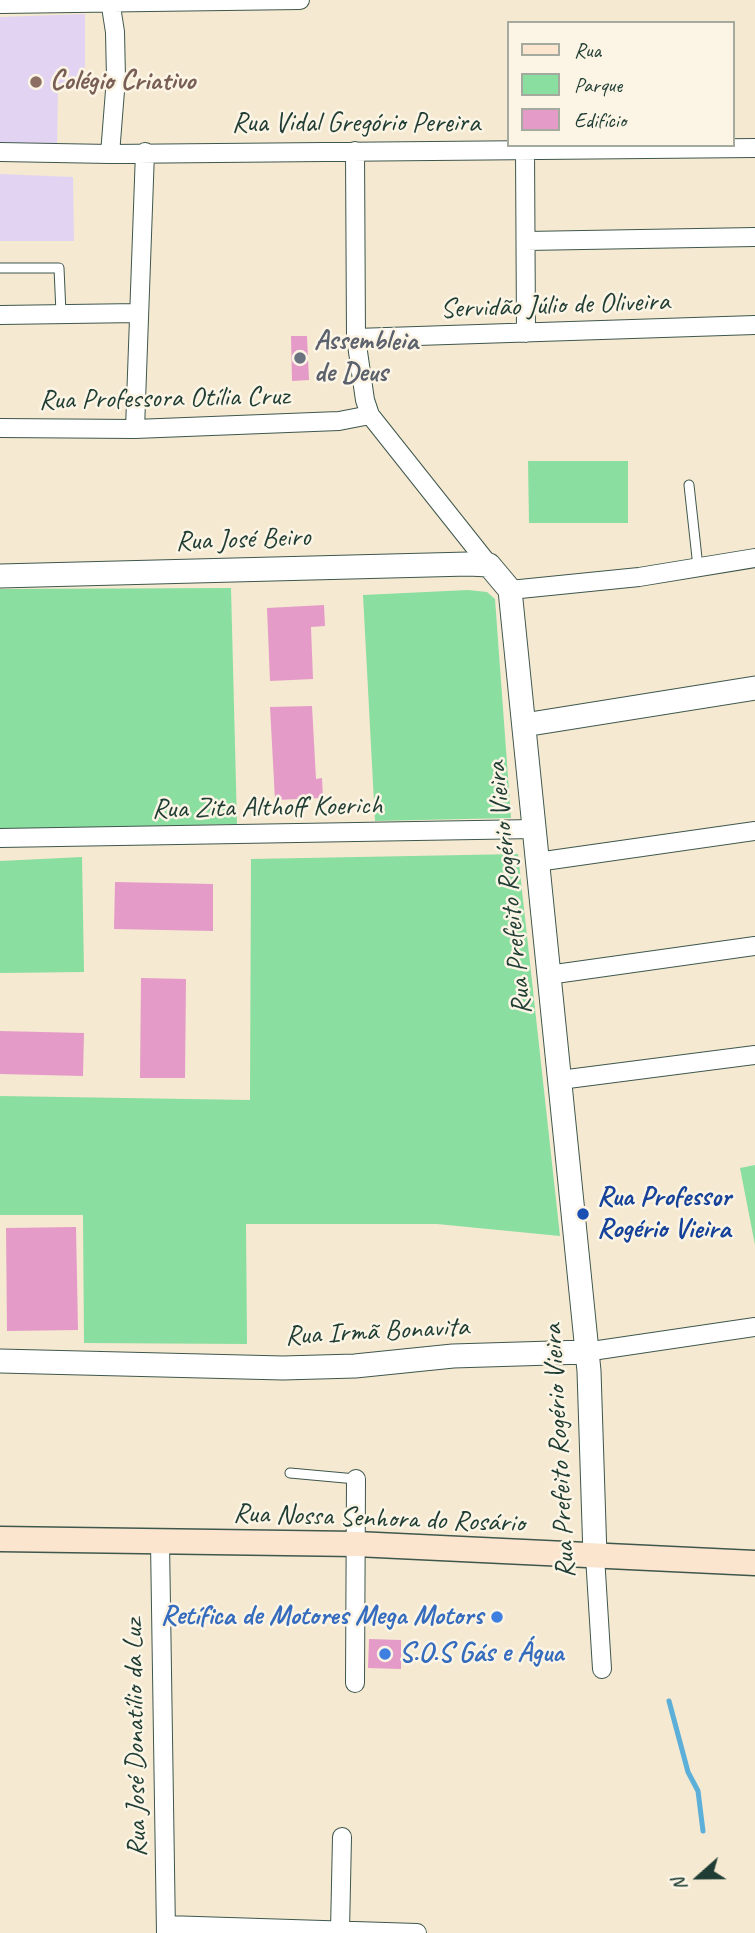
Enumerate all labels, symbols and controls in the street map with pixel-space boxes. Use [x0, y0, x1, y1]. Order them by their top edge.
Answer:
legend [506, 21, 734, 147]
text: Rua [574, 37, 601, 63]
place label: Colégio Criativo [50, 65, 195, 99]
text: Parque [574, 72, 622, 98]
marker: Colégio Criativo [28, 74, 44, 90]
street label: Rua Vidal Gregório Pereira [232, 107, 480, 141]
text: Edifício [574, 107, 626, 133]
street label: Servidão Júlio de Oliveira [440, 285, 670, 327]
place label: Assembleia de Deus [314, 325, 418, 391]
marker: Assembleia de Deus [292, 350, 308, 366]
street label: Rua Professora Otília Cruz [39, 380, 289, 418]
street label: Rua José Beiro [175, 521, 311, 559]
street label: Rua Prefeito Rogério Vieira [480, 760, 540, 1016]
street label: Rua Zita Althoff Koerich [151, 789, 383, 827]
place label: Rua Professor Rogério Vieira [597, 1181, 731, 1247]
marker: Rua Professor Rogério Vieira [575, 1206, 591, 1222]
street label: Rua Irmã Bonavita [284, 1310, 470, 1354]
street label: Rua Prefeito Rogério Vieira [537, 1323, 583, 1579]
street label: Rua Nossa Senhora do Rosário [233, 1497, 525, 1541]
place label: Retífica de Motores Mega Motors [160, 1600, 483, 1634]
marker: Retífica de Motores Mega Motors [489, 1609, 505, 1625]
street label: Rua José Donatílio da Luz [117, 1619, 155, 1857]
place label: S.O.S Gás e Água [399, 1637, 564, 1671]
marker: S.O.S Gás e Água [377, 1646, 393, 1662]
north arrow [664, 1842, 734, 1912]
text: N [666, 1875, 693, 1894]

